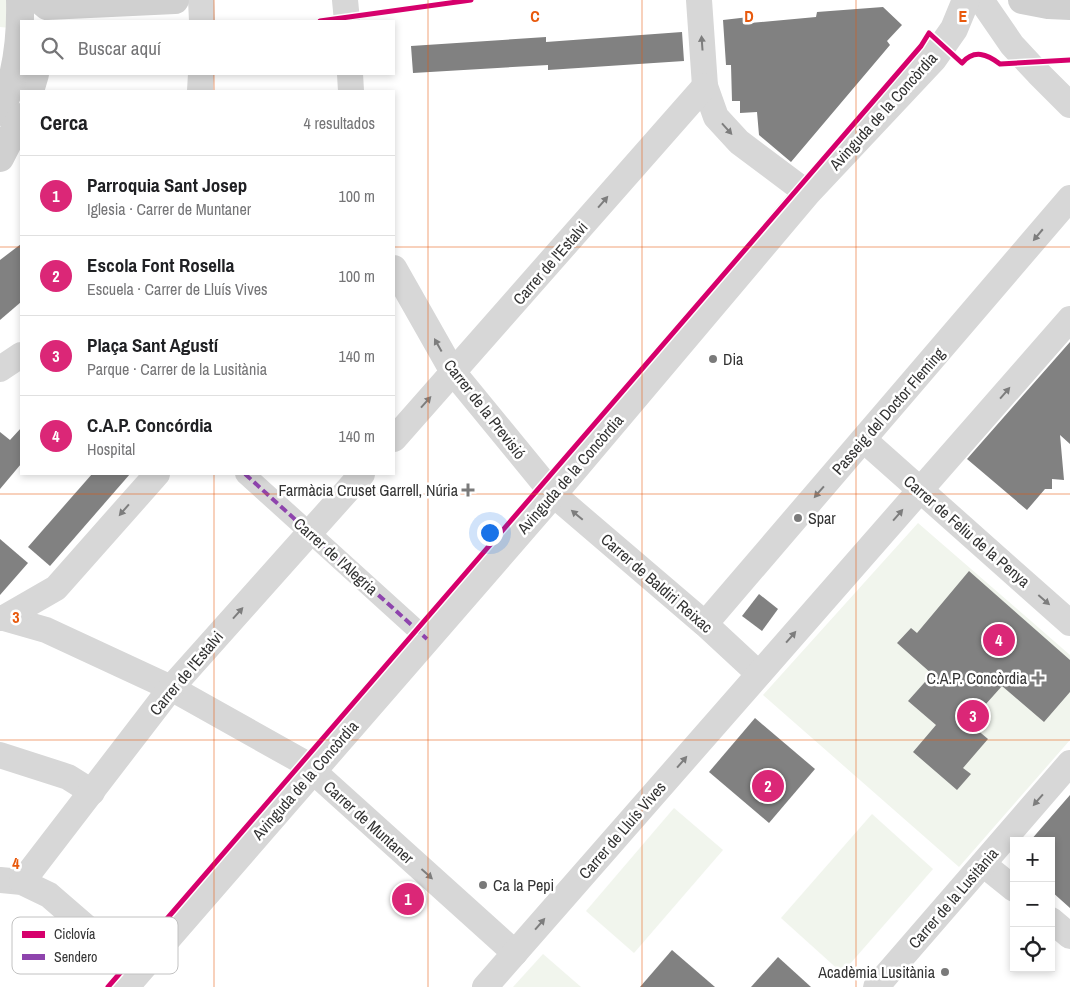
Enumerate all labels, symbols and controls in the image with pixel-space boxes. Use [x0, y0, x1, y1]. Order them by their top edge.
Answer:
text: C [530, 5, 540, 27]
text: D [744, 5, 754, 27]
text: E [959, 5, 968, 27]
search box [20, 20, 395, 75]
icon: search [38, 34, 66, 62]
text: Buscar aquí [78, 35, 161, 61]
one-way arrow [698, 35, 706, 51]
street label: Avinguda de la Concòrdia [823, 47, 942, 175]
text: Cerca [40, 108, 88, 137]
text: 4 resultados [304, 112, 375, 134]
one-way arrow [721, 122, 732, 135]
text: Parroquia Sant Josep [87, 172, 247, 198]
text: 1 [52, 185, 60, 207]
text: 100 m [339, 185, 375, 207]
one-way arrow [597, 196, 609, 208]
text: Iglesia · Carrer de Muntaner [87, 198, 251, 220]
street label: Carrer de l'Estalvi [508, 217, 592, 309]
one-way arrow [1033, 228, 1044, 241]
text: Escola Font Rosella [87, 252, 234, 278]
text: 2 [52, 265, 60, 287]
text: 100 m [339, 265, 375, 287]
text: Escuela · Carrer de Lluís Vives [87, 278, 268, 300]
text: Plaça Sant Agustí [87, 332, 218, 358]
one-way arrow [433, 338, 442, 352]
street label: Passeig del Doctor Fleming [827, 342, 950, 479]
text: 3 [52, 345, 60, 367]
text: 140 m [339, 345, 375, 367]
place label: Dia [723, 348, 744, 370]
marker: Dia [707, 353, 719, 365]
street label: Carrer de la Previsió [439, 355, 531, 463]
text: Parque · Carrer de la Lusitània [87, 358, 267, 380]
one-way arrow [999, 387, 1010, 399]
one-way arrow [420, 397, 432, 409]
street label: Avinguda de la Concòrdia [511, 409, 628, 539]
text: C.A.P. Concórdia [87, 412, 212, 438]
text: 4 [52, 425, 60, 447]
text: 140 m [339, 425, 375, 447]
text: Hospital [87, 438, 135, 460]
street label: Carrer de Feliu de la Penya [899, 470, 1035, 592]
place label: Farmàcia Cruset Garrell, Núria [279, 479, 459, 501]
marker: Farmàcia Cruset Garrell, Núria [462, 484, 474, 496]
one-way arrow [813, 485, 825, 497]
one-way arrow [119, 504, 130, 517]
place label: Spar [808, 507, 836, 529]
one-way arrow [572, 509, 584, 521]
one-way arrow [892, 509, 903, 522]
street label: Carrer de l'Alegria [289, 512, 383, 600]
marker: Spar [792, 512, 804, 524]
your location [477, 520, 503, 546]
street label: Carrer de Baldiri Reixac [596, 528, 718, 638]
one-way arrow [1038, 594, 1050, 606]
text: 3 [12, 606, 20, 628]
one-way arrow [233, 606, 244, 619]
pin: 4 [983, 621, 1015, 659]
street label: Carrer de l'Estalvi [144, 626, 228, 720]
one-way arrow [785, 631, 796, 644]
place label: C.A.P. Concòrdia [927, 667, 1028, 689]
marker: C.A.P. Concòrdia [1031, 671, 1045, 685]
pin: 3 [957, 697, 989, 735]
street label: Avinguda de la Concòrdia [246, 715, 363, 845]
one-way arrow [676, 756, 687, 769]
pin: 2 [752, 767, 784, 805]
street label: Carrer de Muntaner [319, 776, 419, 869]
street label: Carrer de Lluís Vives [573, 776, 671, 884]
one-way arrow [1033, 794, 1044, 806]
map controls [1010, 837, 1055, 972]
button: + [1010, 837, 1055, 882]
street label: Carrer de la Lusitània [903, 842, 1003, 953]
text: 4 [12, 852, 20, 874]
one-way arrow [421, 868, 433, 879]
place label: Ca la Pepi [493, 874, 554, 896]
marker: Ca la Pepi [477, 879, 489, 891]
pin: 1 [392, 880, 424, 918]
button: − [1010, 882, 1055, 927]
legend [12, 917, 178, 974]
one-way arrow [534, 918, 546, 930]
text: Ciclovía [54, 925, 96, 943]
button: locate [1010, 927, 1055, 972]
text: Sendero [54, 948, 97, 966]
place label: Acadèmia Lusitània [817, 961, 936, 983]
marker: Acadèmia Lusitània [939, 966, 951, 978]

